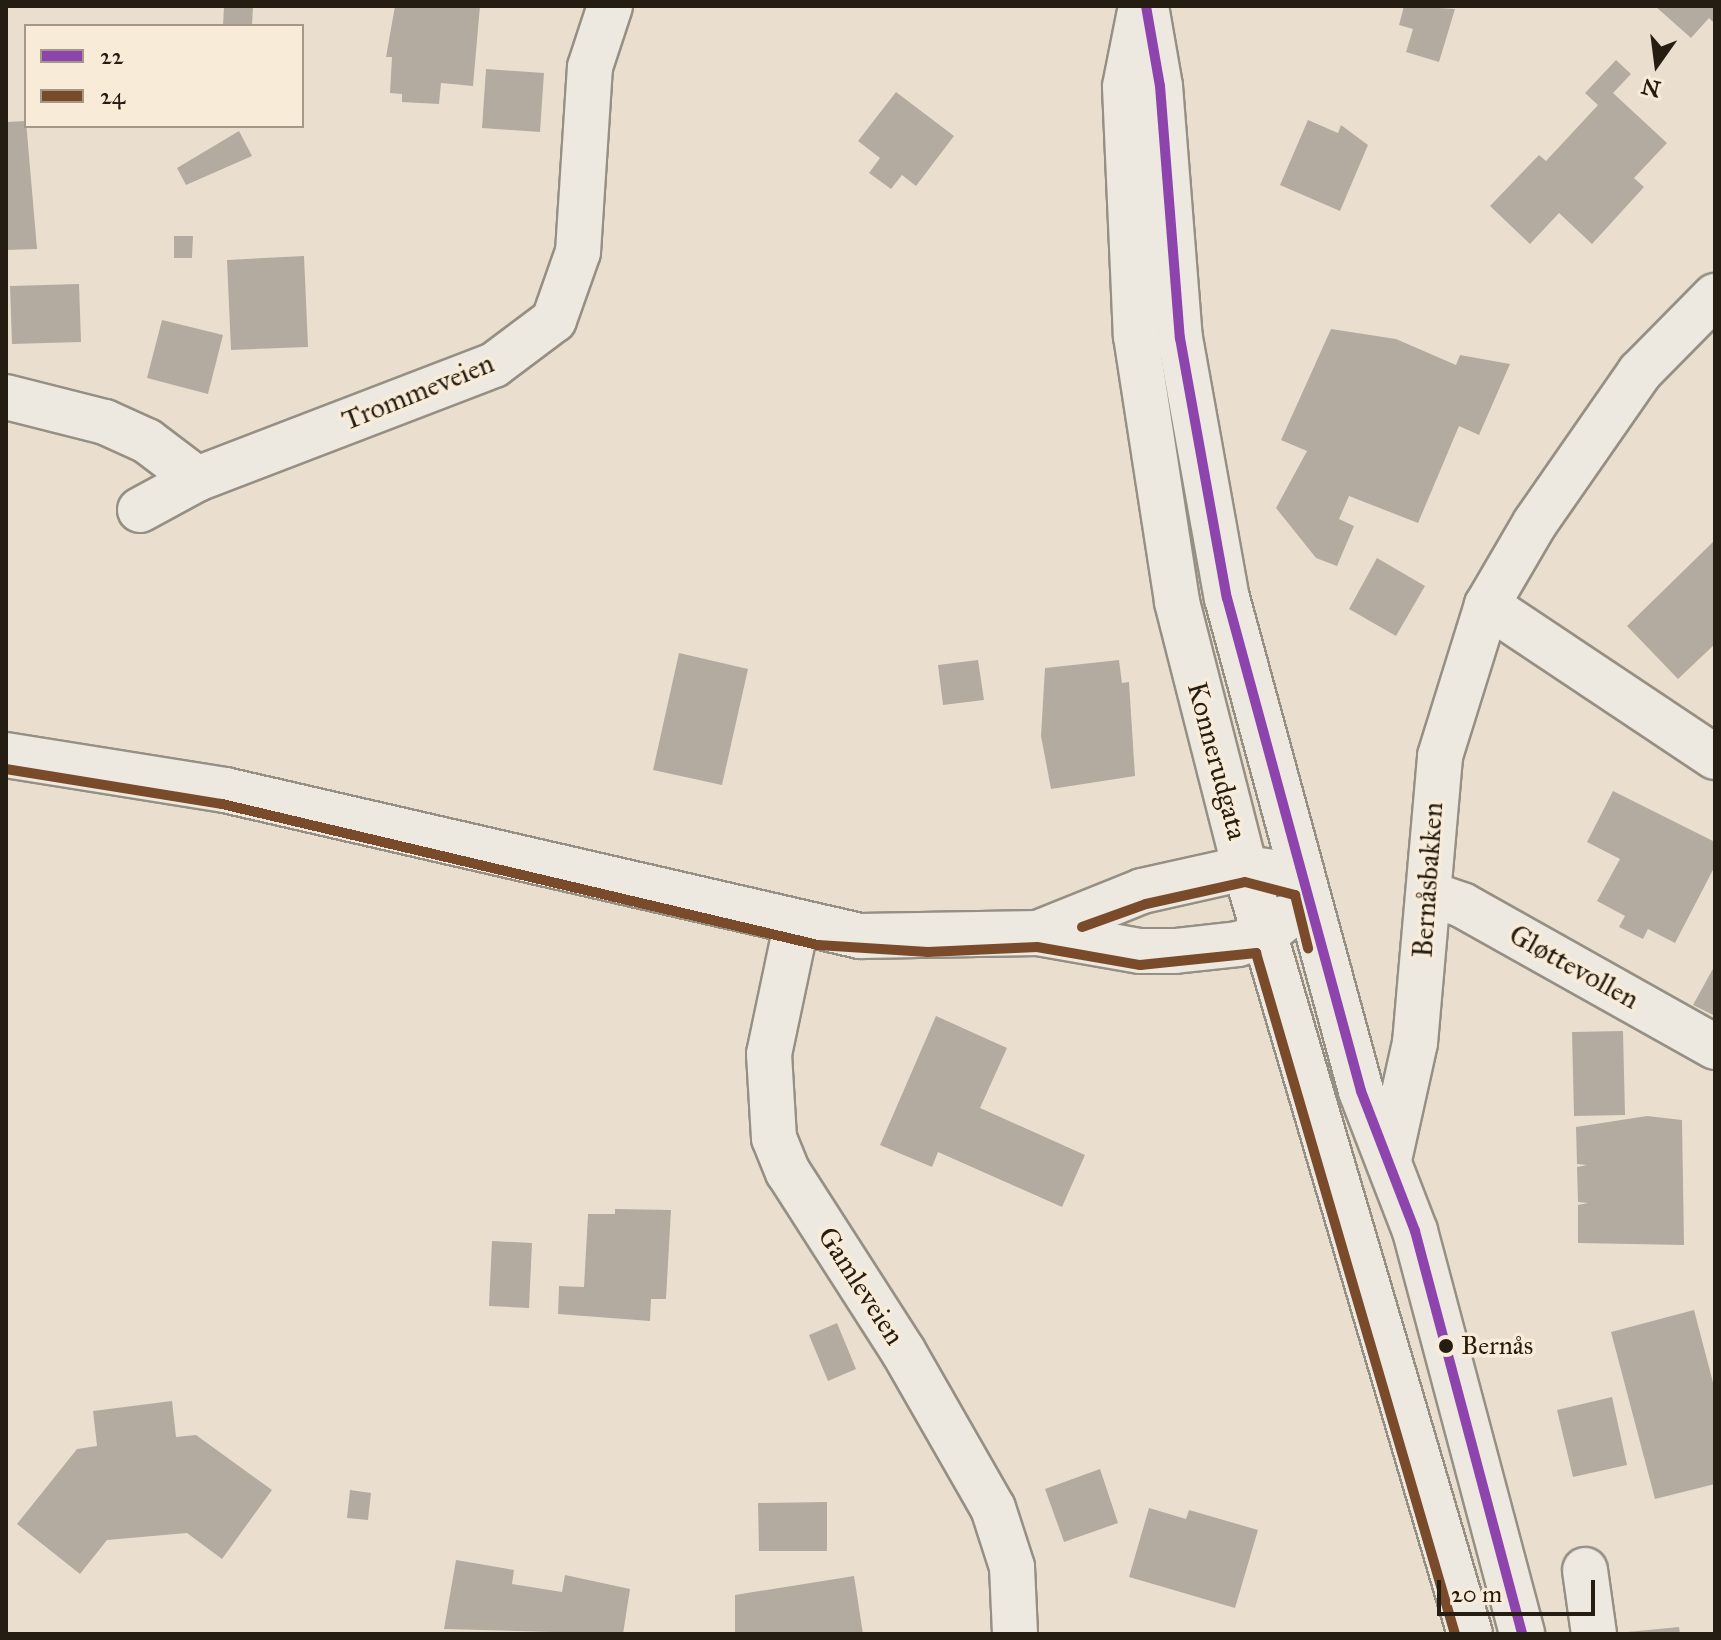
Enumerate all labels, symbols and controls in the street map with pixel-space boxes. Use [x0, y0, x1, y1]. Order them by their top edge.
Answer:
legend [24, 24, 304, 128]
north arrow [1617, 24, 1697, 104]
text: 22 [100, 41, 124, 71]
text: N [1639, 72, 1663, 103]
text: 24 [100, 81, 125, 111]
street label: Trommeveien [337, 346, 499, 438]
street label: Konnerudgata [1180, 678, 1254, 844]
street label: Bernåsbakken [1406, 801, 1450, 959]
street label: Gløttevollen [1503, 918, 1645, 1016]
street label: Gamleveien [810, 1221, 912, 1351]
place label: Bernås [1461, 1330, 1533, 1362]
marker: Bernås [1438, 1338, 1454, 1354]
scale bar [1441, 1564, 1599, 1614]
text: 20 m [1451, 1579, 1502, 1609]

